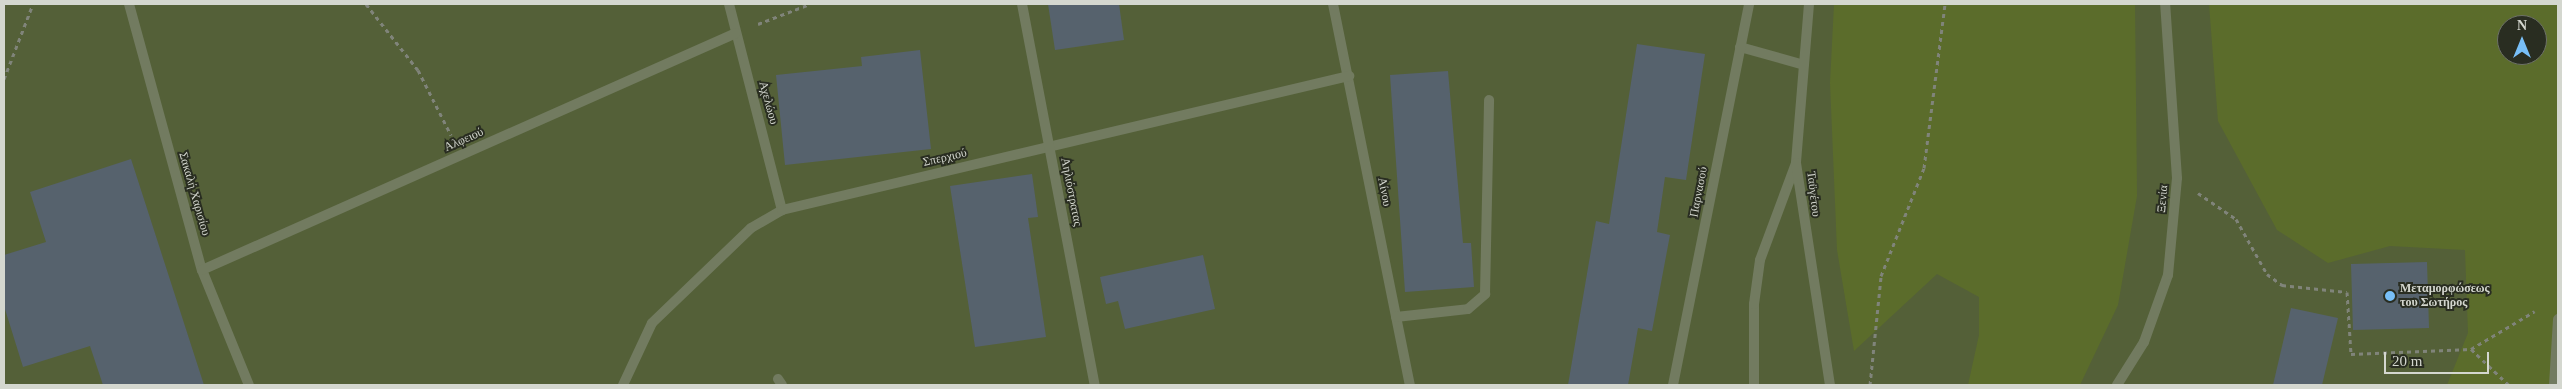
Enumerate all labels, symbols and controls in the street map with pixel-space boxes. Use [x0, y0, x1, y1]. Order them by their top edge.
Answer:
north arrow [2497, 15, 2547, 65]
text: N [2517, 18, 2527, 33]
street label: Αχελώου [755, 80, 781, 126]
street label: Αλφειού [442, 125, 486, 155]
street label: Σπερχιού [922, 146, 968, 170]
street label: Σακαλή Χαρισίου [175, 151, 213, 237]
street label: Αηλιόστρατας [1057, 157, 1085, 227]
street label: Παρνασού [1687, 166, 1711, 218]
street label: Ταϋγέτου [1803, 170, 1823, 218]
street label: Αίνου [1374, 176, 1394, 208]
street label: Ξενία [2155, 185, 2171, 213]
place label: Μεταμορφώσεως του Σωτήρος [2400, 282, 2490, 310]
marker: Μεταμορφώσεως του Σωτήρος [2384, 290, 2396, 302]
scale bar [2387, 342, 2492, 374]
text: 20 m [2392, 353, 2422, 369]

